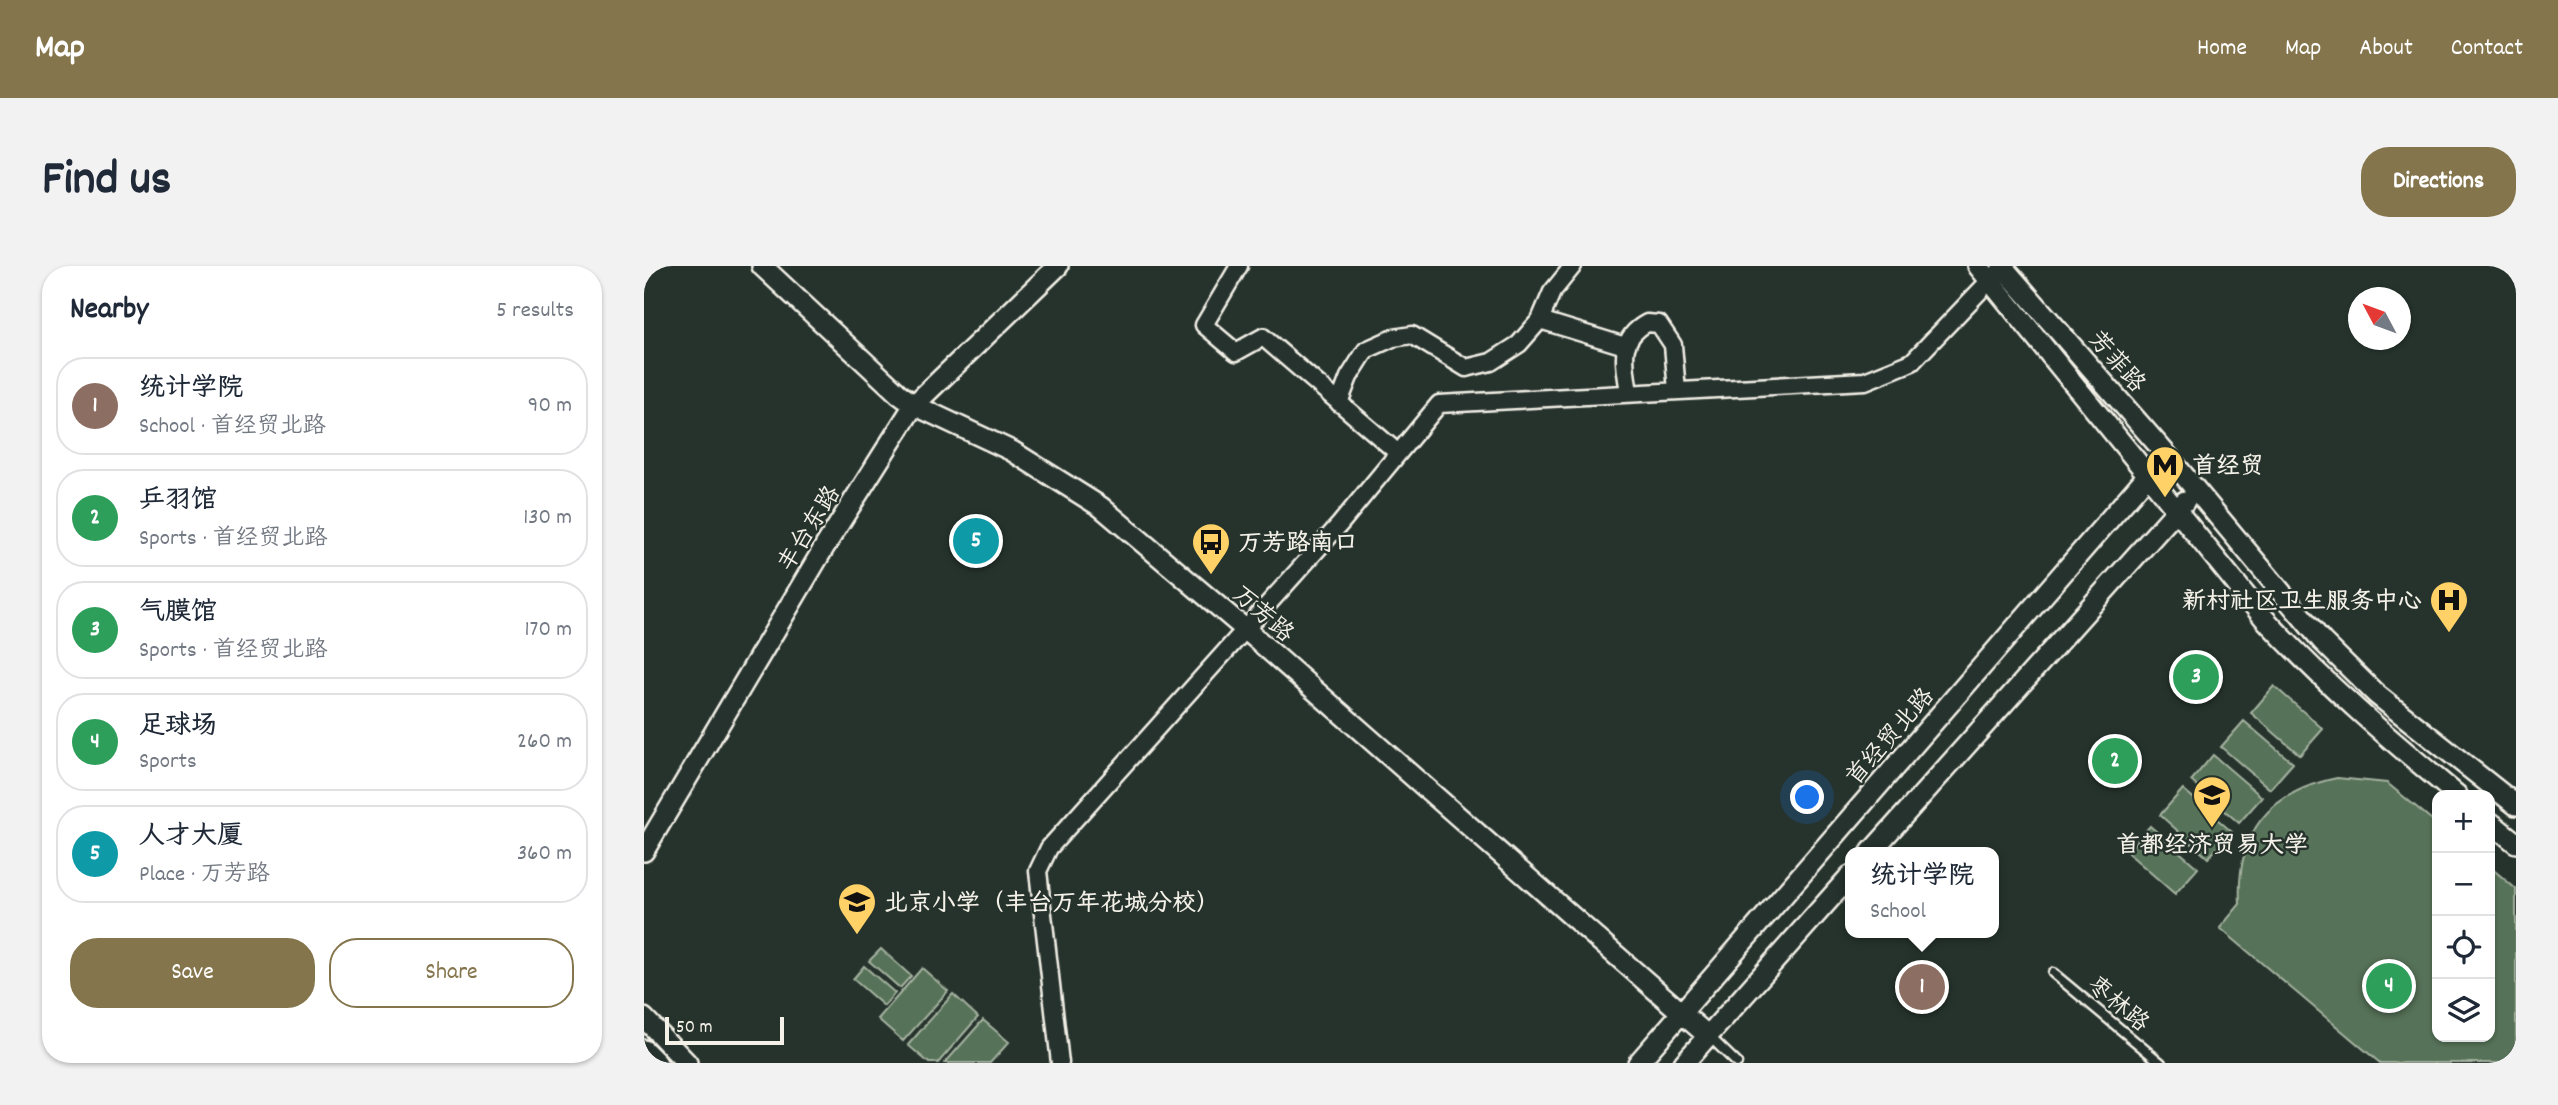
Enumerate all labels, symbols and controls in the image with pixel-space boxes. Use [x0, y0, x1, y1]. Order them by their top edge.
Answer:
text: Map [35, 26, 85, 73]
text: Home [2197, 32, 2247, 66]
text: Map [2285, 32, 2321, 66]
text: About [2359, 32, 2413, 66]
text: Contact [2451, 32, 2523, 66]
text: Find us [42, 147, 171, 217]
button: Directions [2361, 147, 2516, 217]
north arrow [2348, 287, 2411, 350]
text: Nearby [70, 290, 148, 333]
text: 5 results [496, 295, 574, 328]
street label: 芳菲路 [2079, 325, 2152, 401]
text: 统计学院 [139, 371, 243, 408]
text: 1 [92, 390, 98, 423]
text: 90 m [528, 390, 572, 423]
text: School · 首经贸北路 [139, 411, 326, 444]
metro station icon: 首经贸 [2144, 444, 2186, 499]
place label: 首经贸 [2192, 451, 2264, 485]
street label: 丰台东路 [771, 480, 850, 579]
text: 乒羽馆 [139, 483, 217, 520]
text: 2 [90, 502, 100, 535]
text: 130 m [523, 502, 572, 535]
pin: 5 [953, 515, 999, 567]
bus stop icon: 万芳路南口 [1190, 521, 1232, 576]
text: Sports · 首经贸北路 [139, 523, 328, 556]
place label: 万芳路南口 [1238, 528, 1358, 562]
street label: 万芳路 [1224, 579, 1300, 652]
hospital icon: 新村社区卫生服务中心 [2428, 579, 2470, 634]
place label: 新村社区卫生服务中心 [2182, 586, 2422, 620]
text: 气膜馆 [139, 595, 217, 632]
text: 3 [90, 614, 100, 647]
text: 170 m [525, 614, 572, 647]
text: Sports · 首经贸北路 [139, 635, 328, 668]
pin: 3 [2173, 651, 2219, 703]
street label: 首经贸北路 [1839, 682, 1943, 794]
text: 足球场 [139, 709, 217, 746]
text: 4 [90, 726, 100, 759]
text: 260 m [517, 726, 572, 759]
pin: 2 [2092, 735, 2138, 787]
text: Sports [139, 746, 197, 779]
school or university icon: 首都经济贸易大学 [2191, 774, 2233, 829]
your location [1790, 780, 1824, 814]
map controls [2432, 790, 2495, 1042]
button: + [2432, 790, 2495, 853]
text: 人才大厦 [139, 819, 243, 856]
place label: 首都经济贸易大学 [2116, 830, 2308, 864]
text: 5 [90, 838, 100, 871]
text: 360 m [517, 838, 572, 871]
popup [1845, 847, 1999, 938]
button: − [2432, 853, 2495, 916]
text: Place · 万芳路 [139, 859, 270, 892]
text: 统计学院 [1870, 859, 1974, 896]
school or university icon: 北京小学（丰台万年花城分校） [836, 881, 878, 936]
place label: 北京小学（丰台万年花城分校） [884, 888, 1220, 922]
text: School [1870, 896, 1926, 929]
button: locate [2432, 916, 2495, 979]
button: Save [70, 938, 315, 1008]
button: Share [329, 938, 574, 1008]
pin: 4 [2366, 960, 2412, 1012]
pin: 1 [1899, 961, 1945, 1013]
street label: 枣林路 [2079, 969, 2156, 1041]
button: layers [2432, 979, 2495, 1042]
scale bar [665, 1014, 784, 1046]
text: 50 m [676, 1015, 713, 1042]

